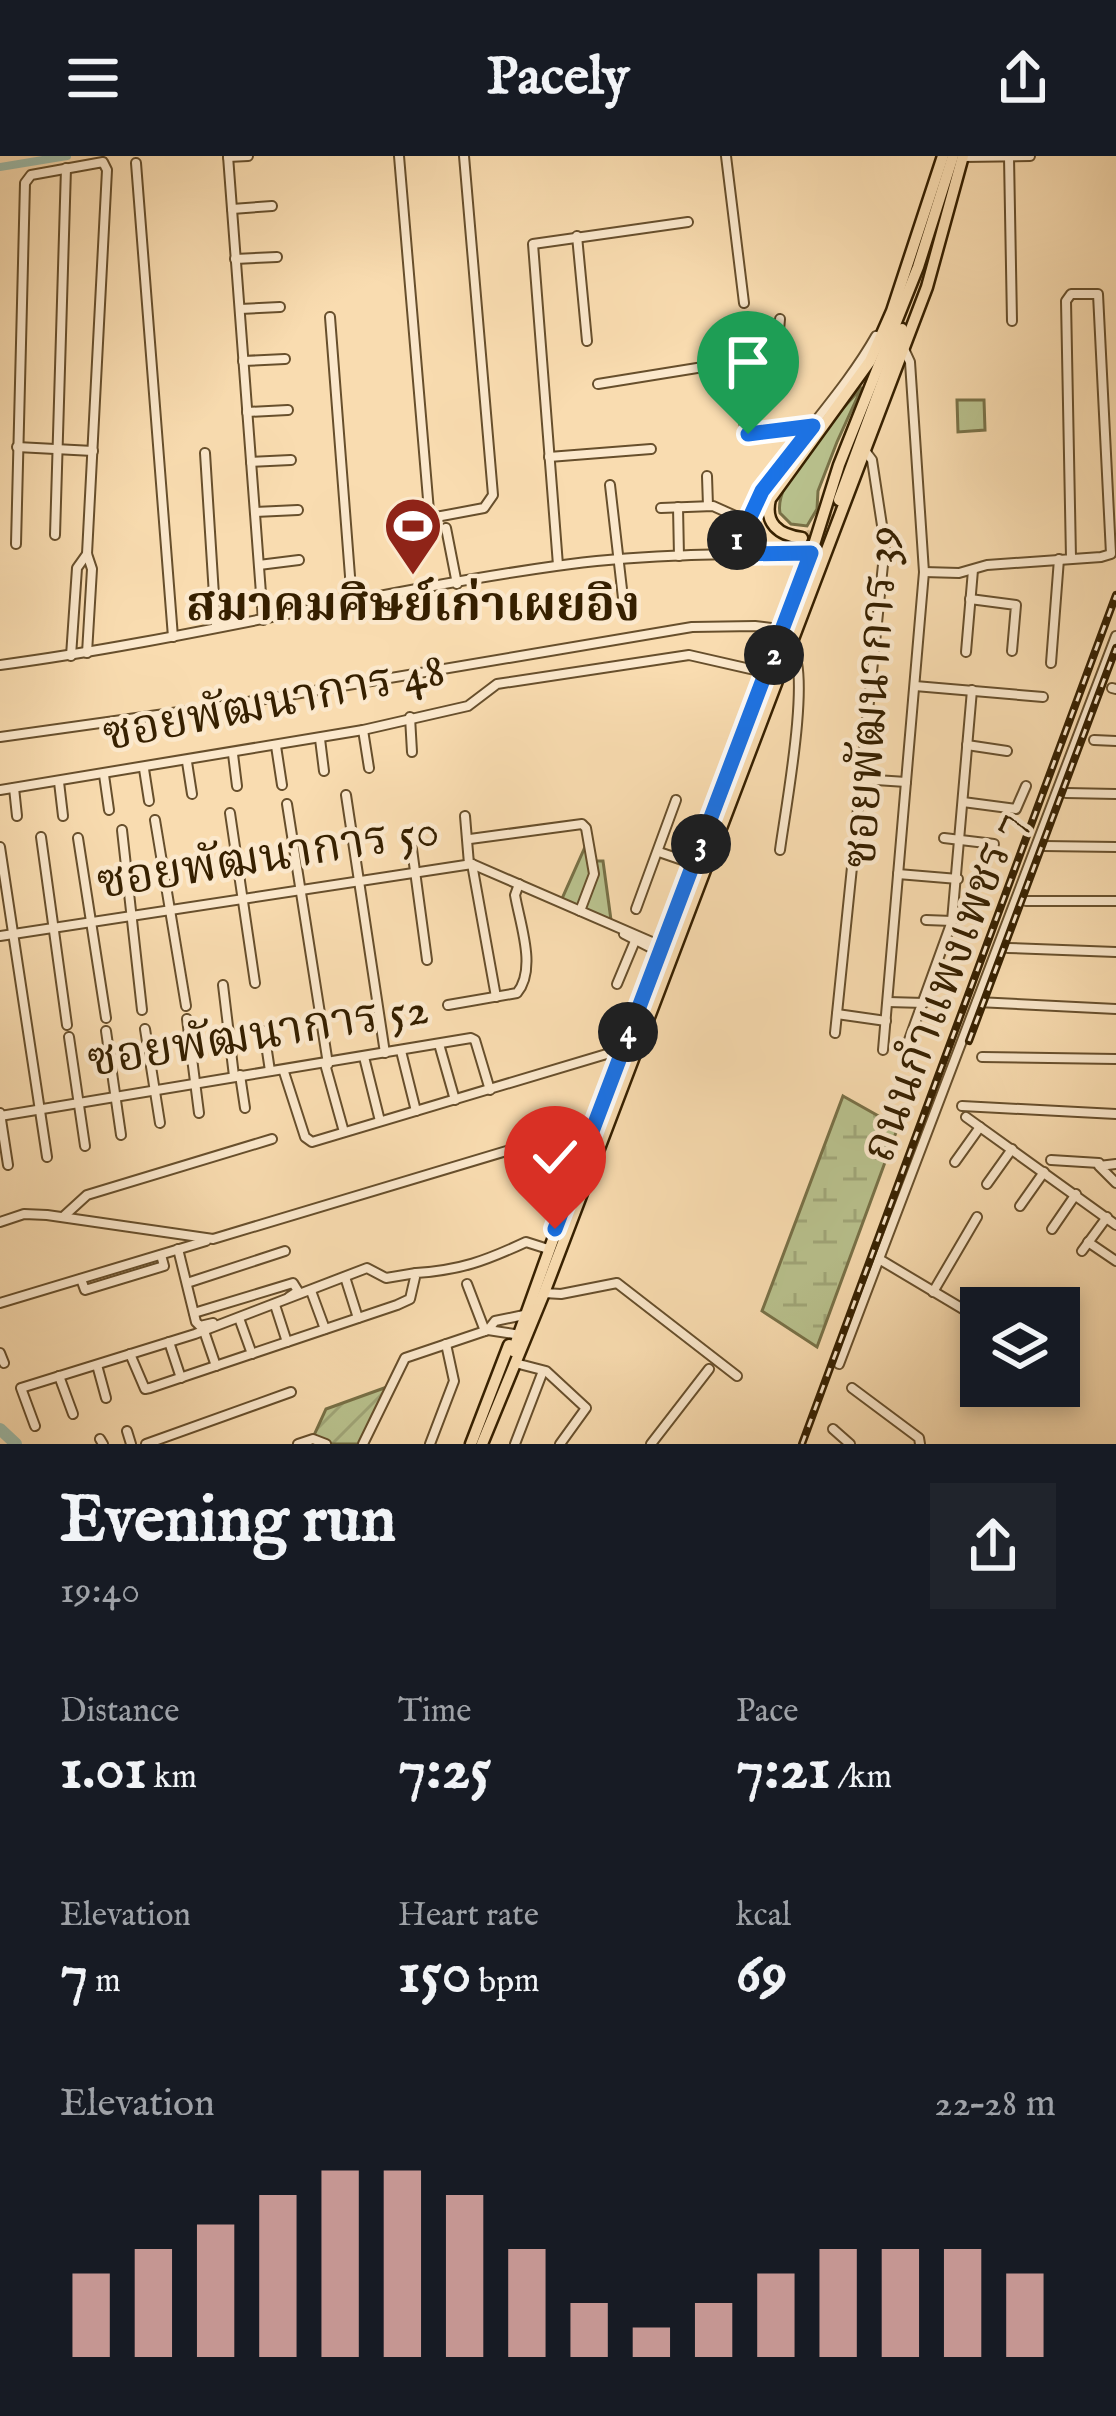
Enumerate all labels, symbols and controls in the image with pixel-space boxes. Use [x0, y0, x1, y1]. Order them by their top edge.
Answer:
text: Pacely [487, 44, 629, 113]
icon: menu [60, 45, 126, 111]
icon: share [990, 45, 1056, 111]
pin [697, 311, 799, 434]
icon: arrive [715, 329, 781, 395]
sports icon: สมาคมศิษย์เก่าเผยอิง [382, 495, 444, 577]
pin: 1 [707, 510, 767, 570]
text: 1 [731, 519, 743, 561]
street label: ซอยพัฒนาการ 39 [831, 523, 915, 871]
place label: สมาคมศิษย์เก่าเผยอิง [186, 576, 640, 637]
pin: 2 [744, 625, 804, 685]
text: 2 [766, 634, 782, 676]
street label: ซอยพัฒนาการ 48 [98, 641, 450, 767]
street label: ซอยพัฒนาการ 50 [93, 801, 443, 915]
street label: ถนนกำแพงเพชร 7 [849, 803, 1039, 1171]
pin: 3 [671, 814, 731, 874]
text: 3 [695, 823, 707, 865]
street label: ซอยพัฒนาการ 52 [83, 979, 433, 1093]
pin: 4 [598, 1002, 658, 1062]
text: 4 [620, 1011, 636, 1053]
pin [504, 1106, 606, 1229]
icon: check [522, 1124, 588, 1190]
map controls [960, 1287, 1080, 1407]
button: layers [960, 1287, 1080, 1407]
text: Evening run [60, 1480, 396, 1564]
button: share [930, 1483, 1056, 1609]
text: 19:40 [60, 1567, 140, 1616]
text: Distance [60, 1691, 179, 1733]
text: Time [398, 1691, 471, 1733]
text: Pace [736, 1691, 798, 1733]
text: 1.01 [60, 1733, 147, 1809]
text: 7:25 [398, 1733, 492, 1809]
text: 7:21 [736, 1733, 830, 1809]
text: km [147, 1757, 197, 1799]
text: /km [830, 1757, 892, 1799]
text: Elevation [60, 1895, 191, 1937]
text: Heart rate [398, 1895, 539, 1937]
text: kcal [736, 1895, 791, 1937]
text: 7 [60, 1937, 88, 2013]
text: 150 [398, 1937, 471, 2013]
text: 69 [736, 1937, 788, 2013]
text: m [88, 1961, 121, 2003]
text: bpm [471, 1961, 539, 2003]
text: Elevation [60, 2080, 215, 2129]
text: 22–28 m [934, 2080, 1056, 2129]

